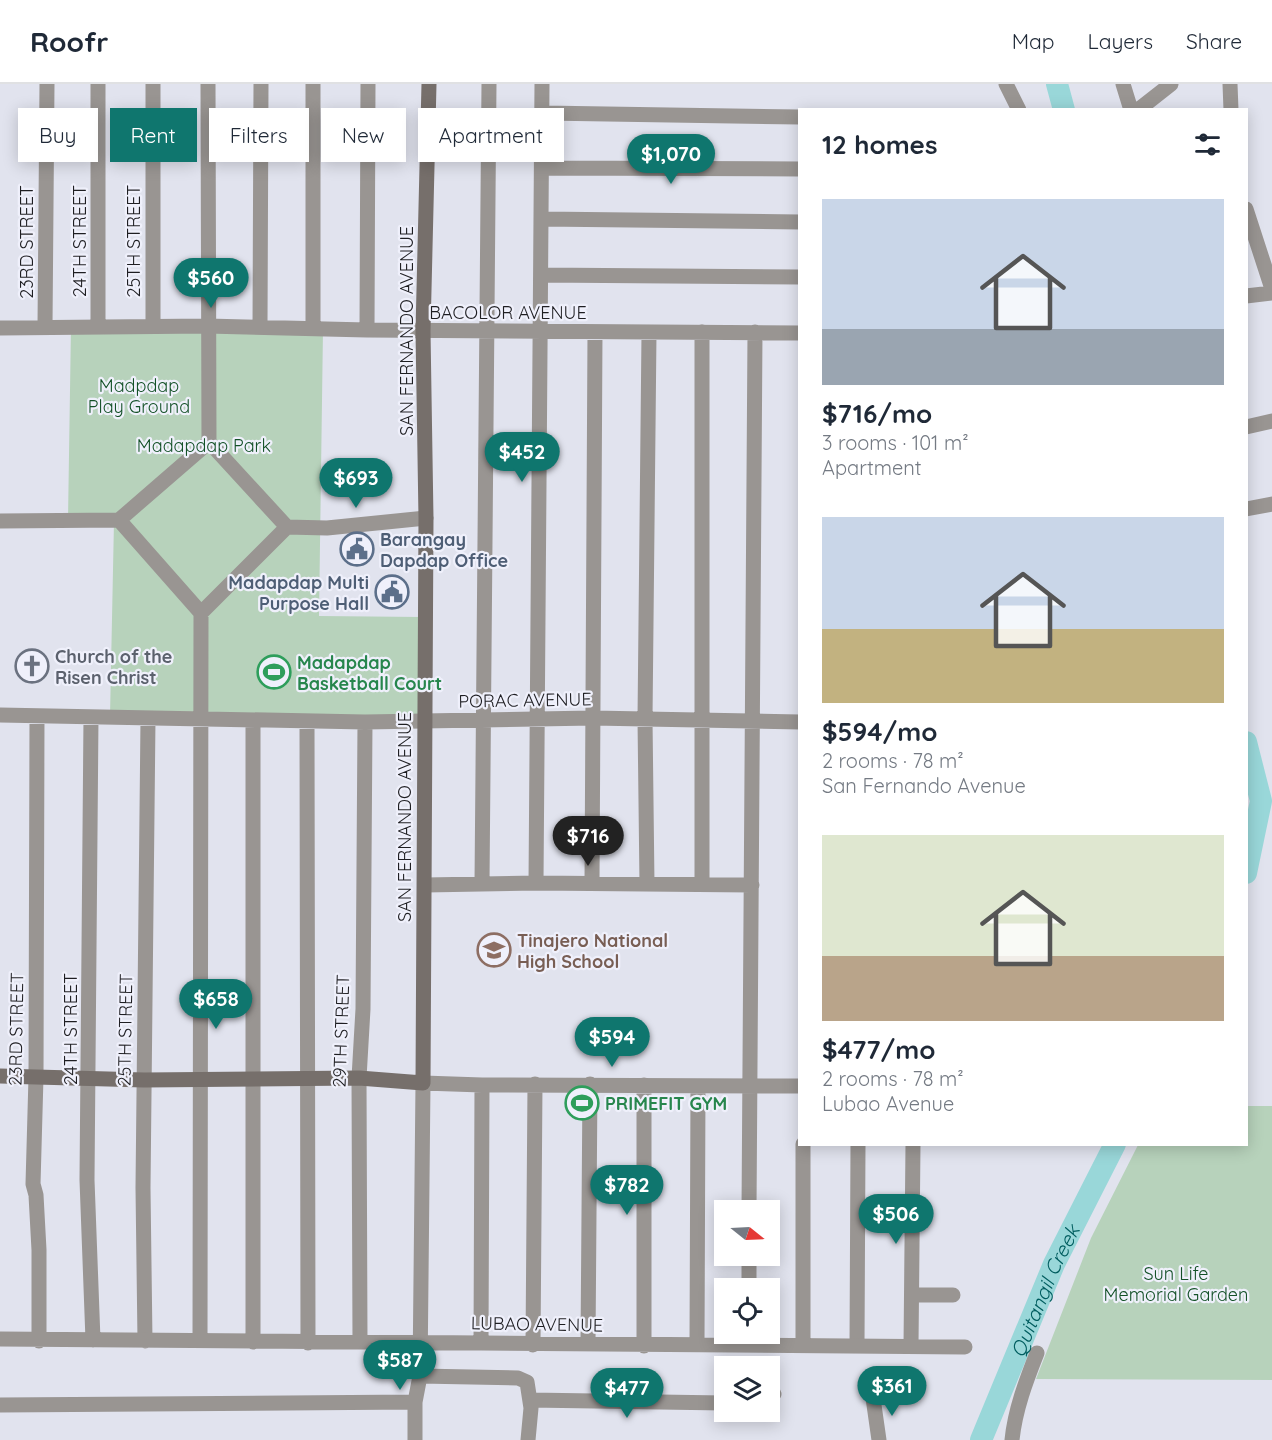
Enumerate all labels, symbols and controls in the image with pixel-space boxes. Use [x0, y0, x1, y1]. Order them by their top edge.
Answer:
text: Roofr [30, 24, 108, 59]
text: Map [1012, 28, 1055, 54]
text: Layers [1088, 28, 1153, 54]
text: Share [1186, 28, 1242, 54]
chip: Buy [18, 108, 98, 162]
chip: Rent [110, 108, 197, 162]
chip: Filters [209, 108, 309, 162]
chip: New [321, 108, 406, 162]
chip: Apartment [418, 108, 564, 162]
text: 12 homes [822, 128, 938, 161]
icon: filters [1191, 128, 1224, 161]
pin: $1,070 [622, 134, 720, 185]
text: $1,070 [641, 141, 701, 166]
street label: 25TH STREET [122, 184, 145, 297]
street label: 23RD STREET [15, 185, 38, 299]
street label: 24TH STREET [68, 185, 91, 297]
street label: SAN FERNANDO AVENUE [395, 226, 418, 436]
icon: home [969, 238, 1077, 346]
pin: $560 [175, 258, 247, 309]
text: $560 [188, 265, 234, 290]
street label: BACOLOR AVENUE [429, 301, 587, 324]
park label: Madpdap Play Ground [88, 374, 190, 418]
text: $716/mo [822, 397, 932, 430]
text: 3 rooms · 101 m² [822, 430, 969, 455]
pin: $452 [486, 432, 558, 483]
park label: Madapdap Park [137, 434, 271, 457]
text: $452 [499, 439, 545, 464]
text: Apartment [822, 455, 922, 480]
pin: $693 [320, 458, 392, 509]
text: $693 [333, 465, 379, 490]
place label: Barangay Dapdap Office [380, 528, 508, 572]
public building icon: Barangay Dapdap Office [339, 531, 375, 567]
icon: home [969, 556, 1077, 664]
place label: Madapdap Multi Purpose Hall [228, 571, 369, 615]
public building icon: Madapdap Multi Purpose Hall [374, 574, 410, 610]
place label: Church of the Risen Christ [55, 645, 172, 689]
church icon: Church of the Risen Christ [14, 648, 50, 684]
place label: Madapdap Basketball Court [297, 651, 442, 695]
sports icon: Madapdap Basketball Court [256, 654, 292, 690]
street label: PORAC AVENUE [458, 687, 592, 713]
street label: SAN FERNANDO AVENUE [393, 712, 416, 922]
text: $594/mo [822, 715, 938, 748]
text: 2 rooms · 78 m² [822, 748, 964, 773]
text: San Fernando Avenue [822, 773, 1026, 798]
pin: $716 [552, 816, 624, 867]
text: $716 [567, 823, 609, 848]
icon: home [969, 874, 1077, 982]
place label: Tinajero National High School [517, 929, 668, 973]
school or university icon: Tinajero National High School [476, 932, 512, 968]
street label: 23RD STREET [4, 972, 28, 1086]
street label: 24TH STREET [59, 973, 82, 1085]
street label: 25TH STREET [113, 973, 137, 1087]
street label: 29TH STREET [328, 974, 354, 1088]
pin: $658 [180, 979, 252, 1030]
text: $658 [193, 986, 239, 1011]
pin: $594 [576, 1017, 648, 1068]
text: $594 [589, 1024, 635, 1049]
text: $477/mo [822, 1033, 936, 1066]
text: 2 rooms · 78 m² [822, 1066, 964, 1091]
sports icon: PRIMEFIT GYM [564, 1085, 600, 1121]
text: Lubao Avenue [822, 1091, 954, 1116]
place label: PRIMEFIT GYM [605, 1092, 727, 1115]
pin: $782 [591, 1165, 663, 1216]
text: $782 [604, 1172, 650, 1197]
pin: $506 [860, 1194, 932, 1245]
north arrow [714, 1200, 780, 1266]
map controls [714, 1200, 780, 1422]
text: $506 [873, 1201, 919, 1226]
water label: Quitangil Creek [1004, 1218, 1085, 1361]
park label: Sun Life Memorial Garden [1104, 1262, 1248, 1306]
button: locate [714, 1278, 780, 1344]
street label: LUBAO AVENUE [471, 1311, 603, 1337]
pin: $587 [364, 1340, 436, 1391]
text: $587 [377, 1347, 423, 1372]
button: layers [714, 1356, 780, 1422]
pin: $361 [856, 1366, 928, 1417]
pin: $477 [591, 1368, 663, 1419]
text: $361 [871, 1373, 913, 1398]
text: $477 [604, 1375, 650, 1400]

